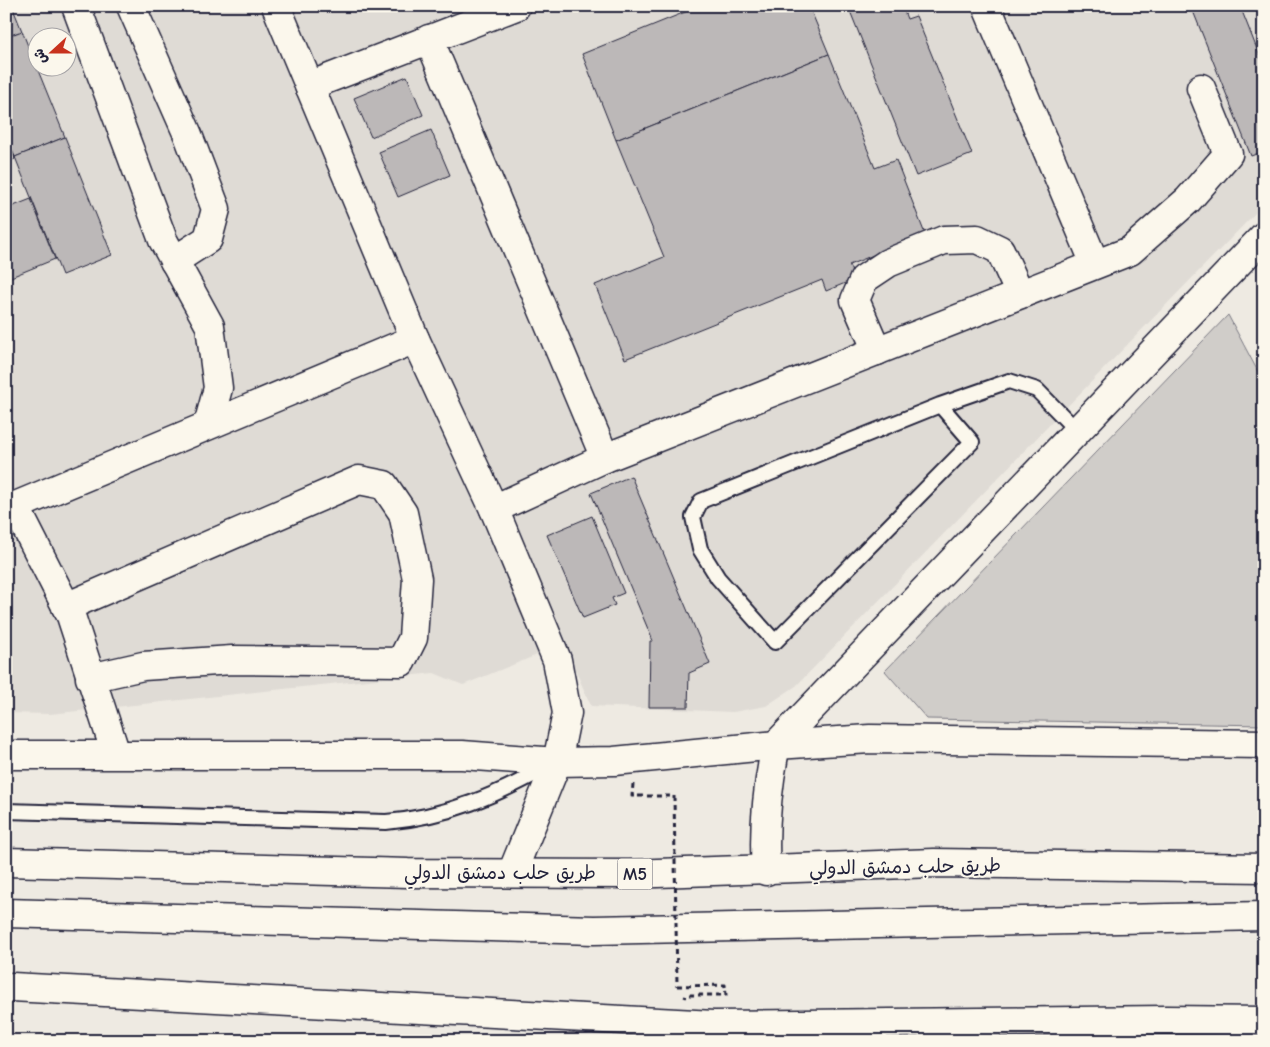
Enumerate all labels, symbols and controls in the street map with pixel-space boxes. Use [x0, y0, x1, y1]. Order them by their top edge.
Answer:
north arrow [28, 28, 78, 78]
text: ش [30, 46, 51, 67]
street label: طريق حلب دمشق الدولي [809, 854, 1001, 885]
road number: M5 [618, 859, 652, 890]
street label: طريق حلب دمشق الدولي [404, 862, 596, 889]

